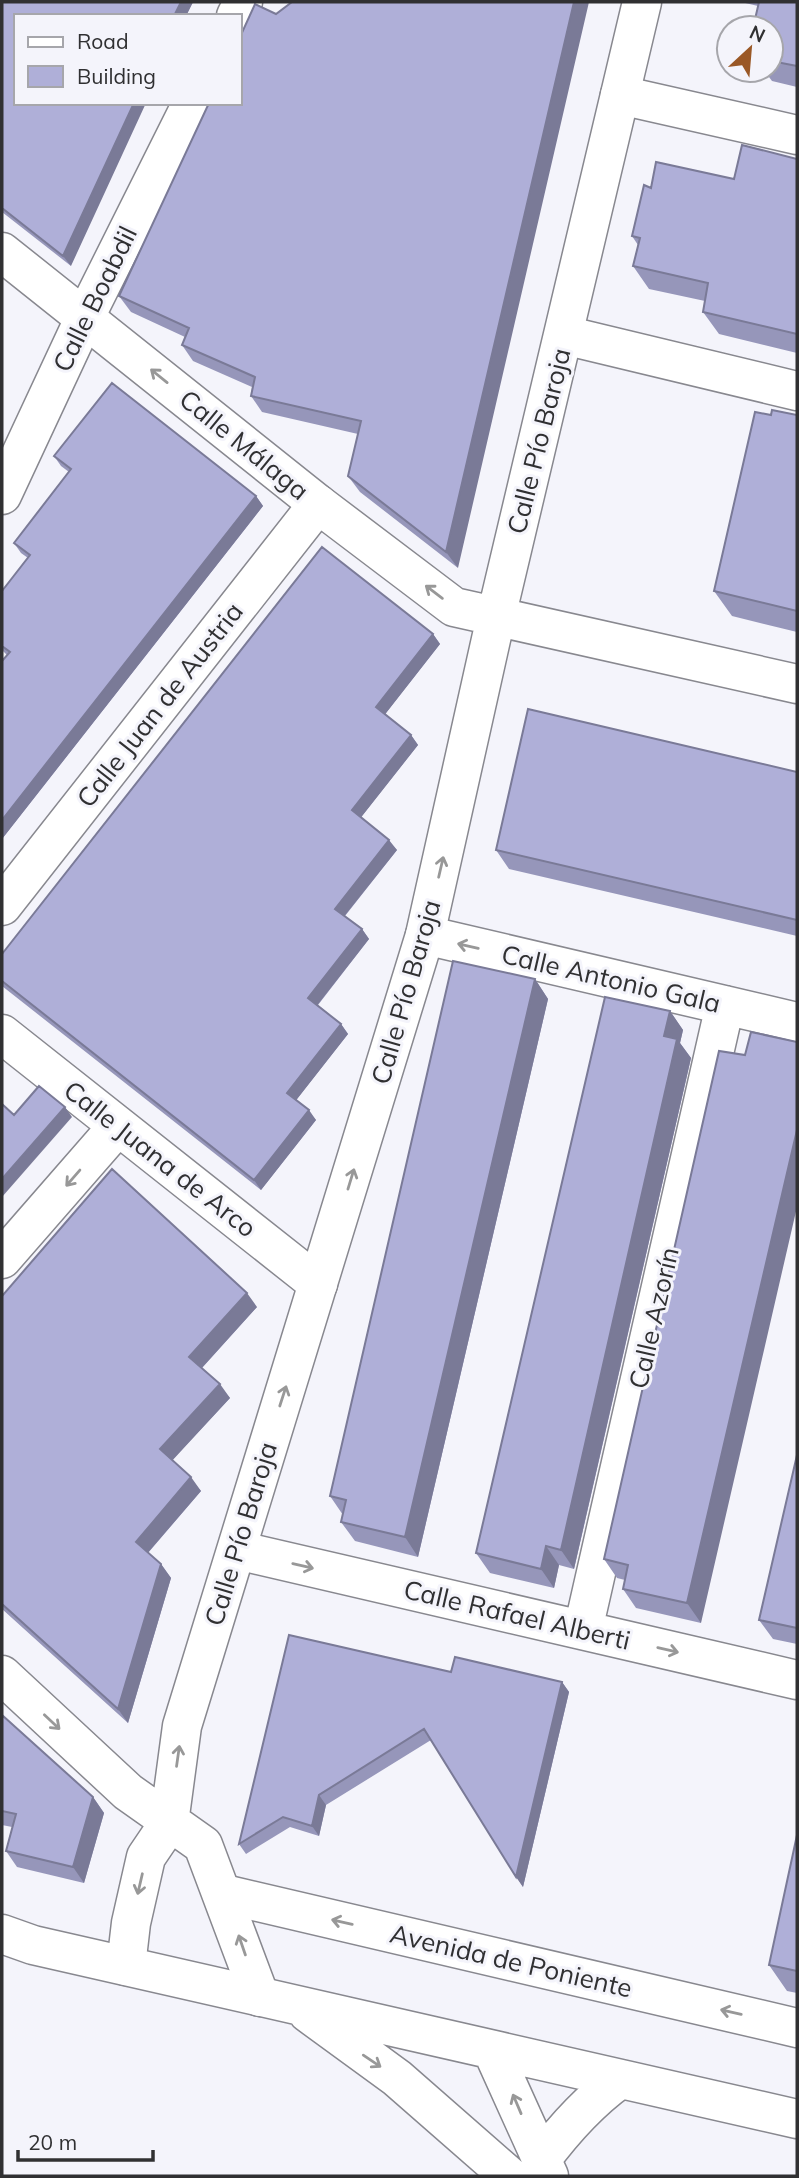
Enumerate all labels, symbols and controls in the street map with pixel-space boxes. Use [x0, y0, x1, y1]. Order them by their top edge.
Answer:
legend [14, 14, 242, 105]
north arrow [715, 14, 785, 84]
text: N [746, 20, 769, 48]
text: Road [77, 28, 128, 54]
text: Building [77, 63, 156, 89]
street label: Calle Boabdil [45, 221, 144, 377]
street label: Calle Pío Baroja [499, 345, 578, 537]
one-way arrow [150, 369, 168, 384]
street label: Calle Málaga [173, 382, 316, 507]
one-way arrow [425, 585, 444, 599]
street label: Calle Juan de Austria [69, 596, 250, 814]
one-way arrow [434, 856, 448, 879]
street label: Calle Pío Baroja [363, 896, 448, 1088]
street label: Calle Antonio Gala [498, 937, 724, 1020]
one-way arrow [457, 938, 480, 952]
street label: Calle Juana de Arco [57, 1073, 263, 1244]
one-way arrow [65, 1168, 81, 1186]
one-way arrow [345, 1168, 358, 1190]
street label: Calle Azorín [621, 1244, 686, 1392]
one-way arrow [278, 1386, 290, 1408]
street label: Calle Pío Baroja [197, 1438, 284, 1630]
one-way arrow [291, 1559, 314, 1573]
street label: Calle Rafael Alberti [401, 1572, 634, 1657]
one-way arrow [656, 1644, 679, 1657]
one-way arrow [43, 1713, 60, 1730]
one-way arrow [172, 1745, 185, 1767]
one-way arrow [133, 1872, 146, 1895]
one-way arrow [331, 1914, 354, 1928]
street label: Avenida de Poniente [387, 1917, 635, 2004]
one-way arrow [235, 1935, 247, 1957]
one-way arrow [720, 2005, 743, 2019]
one-way arrow [362, 2054, 381, 2068]
one-way arrow [510, 2094, 523, 2116]
scale bar [18, 2118, 152, 2162]
text: 20 m [28, 2129, 77, 2155]

